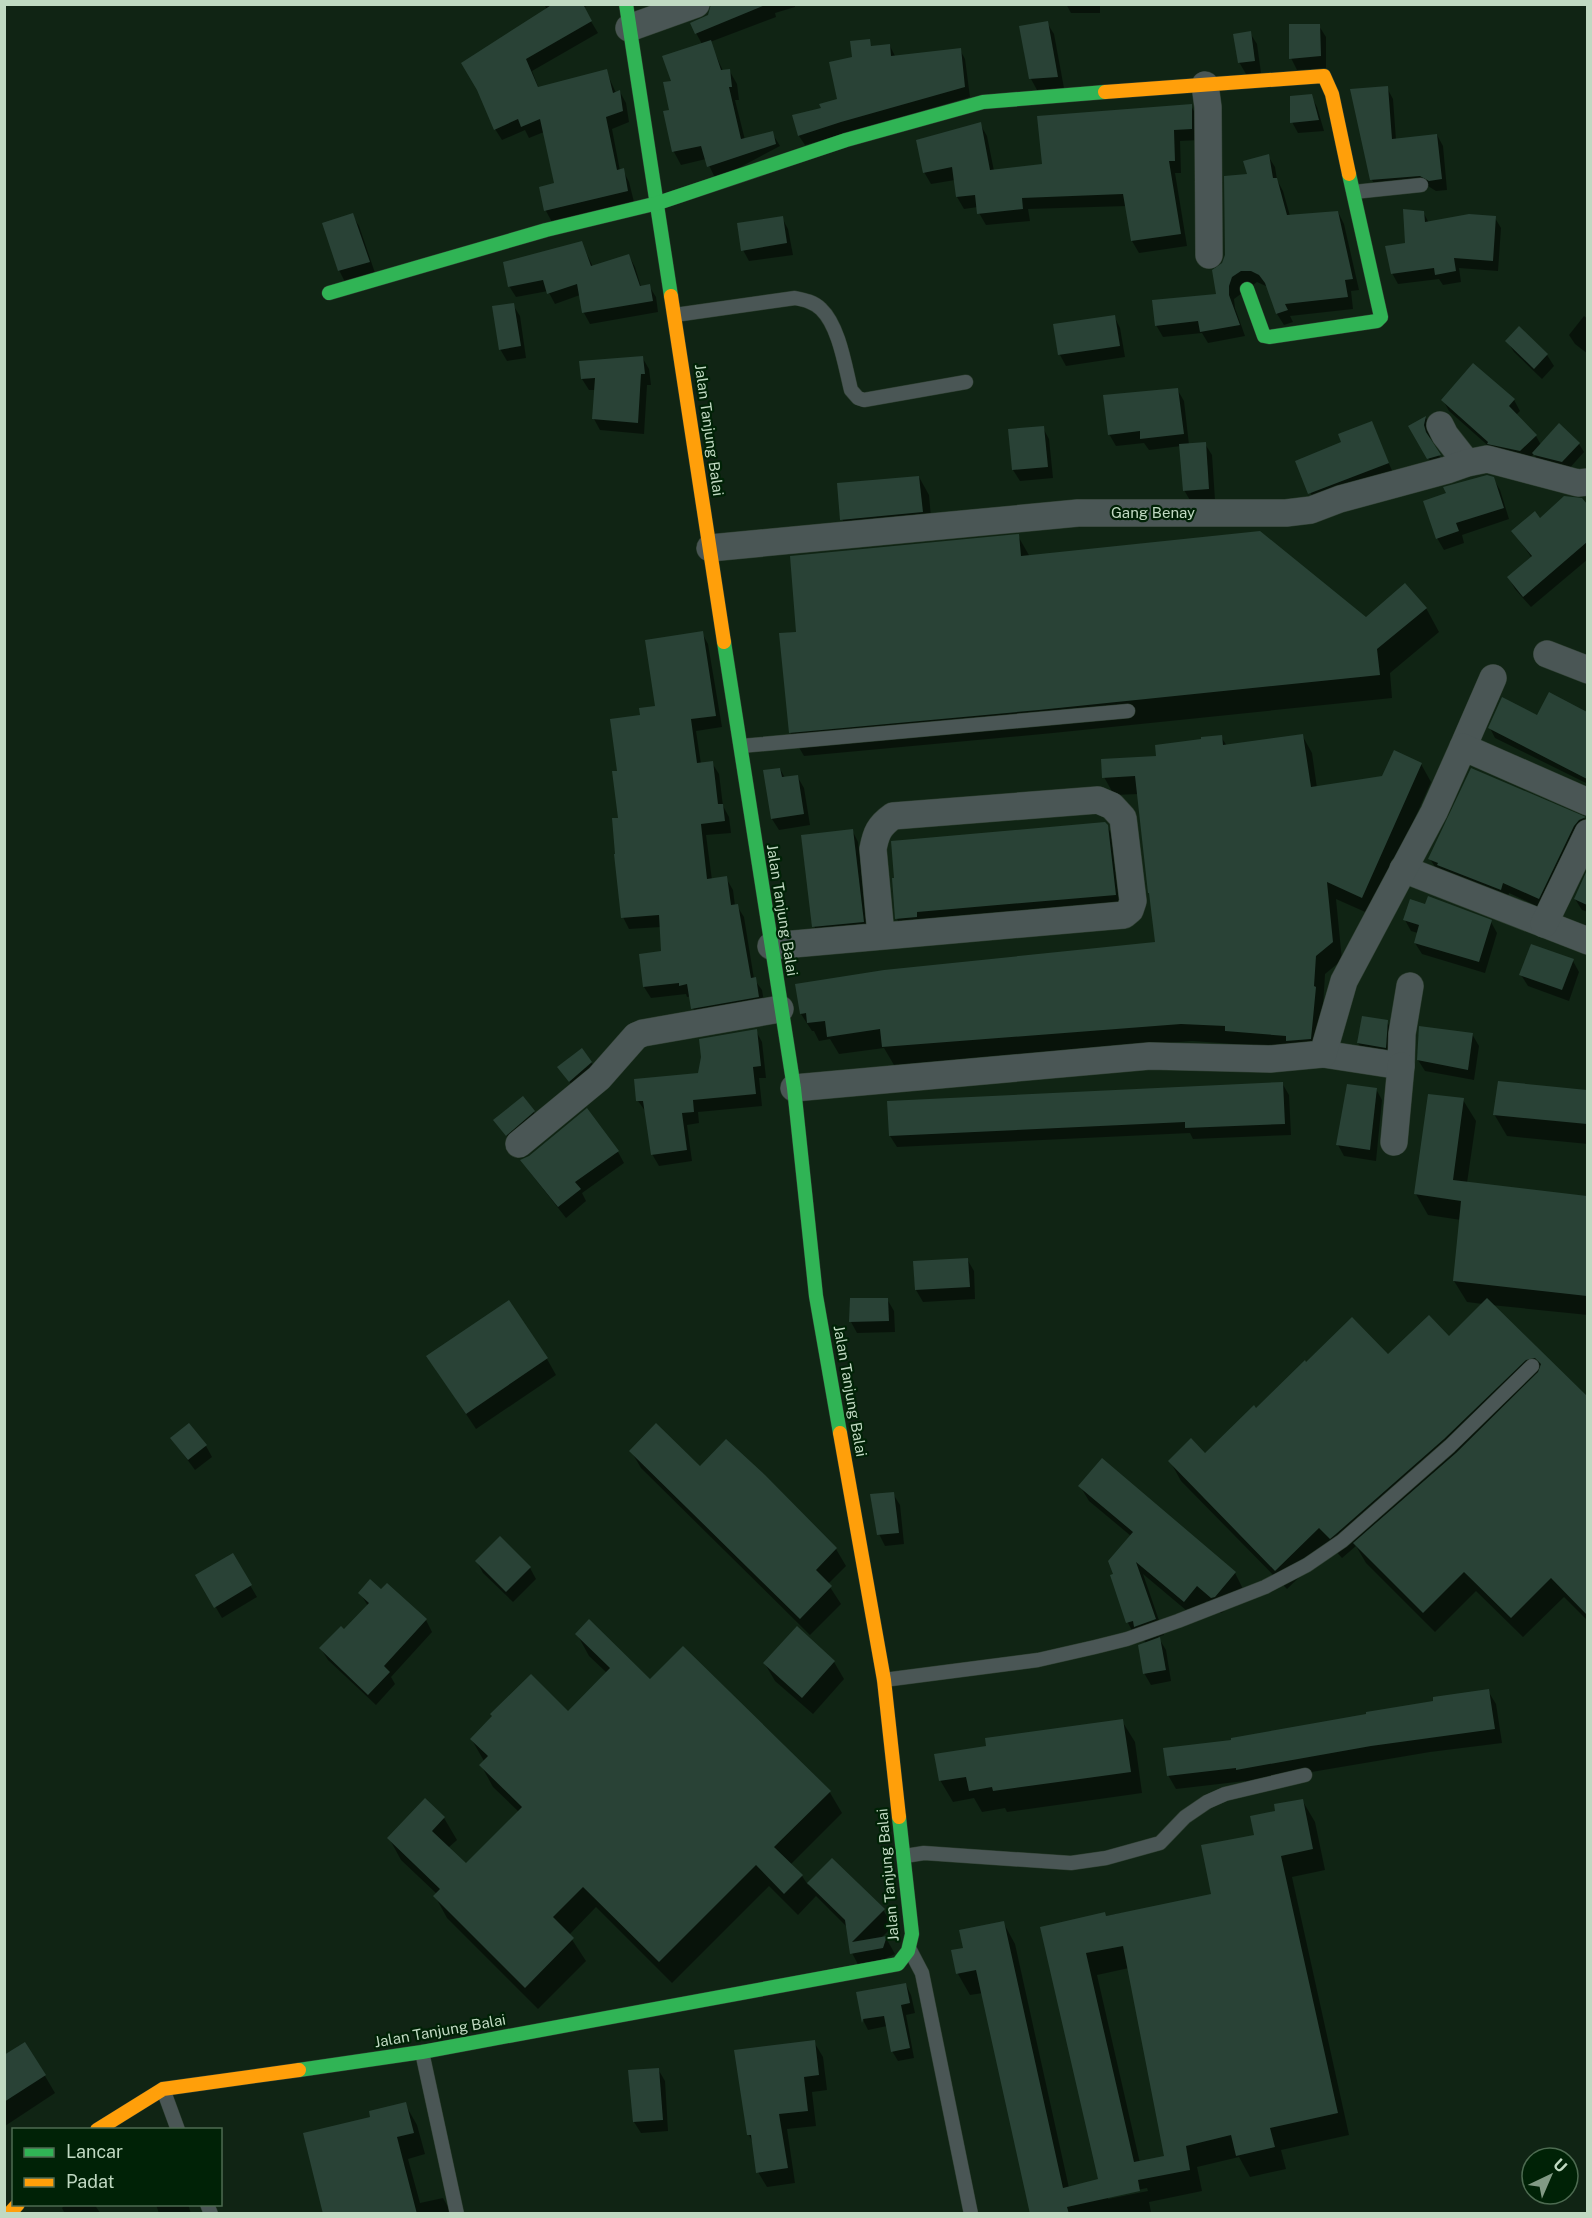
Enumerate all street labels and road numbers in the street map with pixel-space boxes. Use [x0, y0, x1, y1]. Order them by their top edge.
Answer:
street label: Jalan Tanjung Balai [692, 363, 727, 497]
street label: Gang Benay [1111, 504, 1195, 521]
street label: Jalan Tanjung Balai [764, 843, 801, 977]
street label: Jalan Tanjung Balai [831, 1324, 870, 1458]
street label: Jalan Tanjung Balai [873, 1808, 902, 1942]
street label: Jalan Tanjung Balai [373, 2011, 507, 2050]

